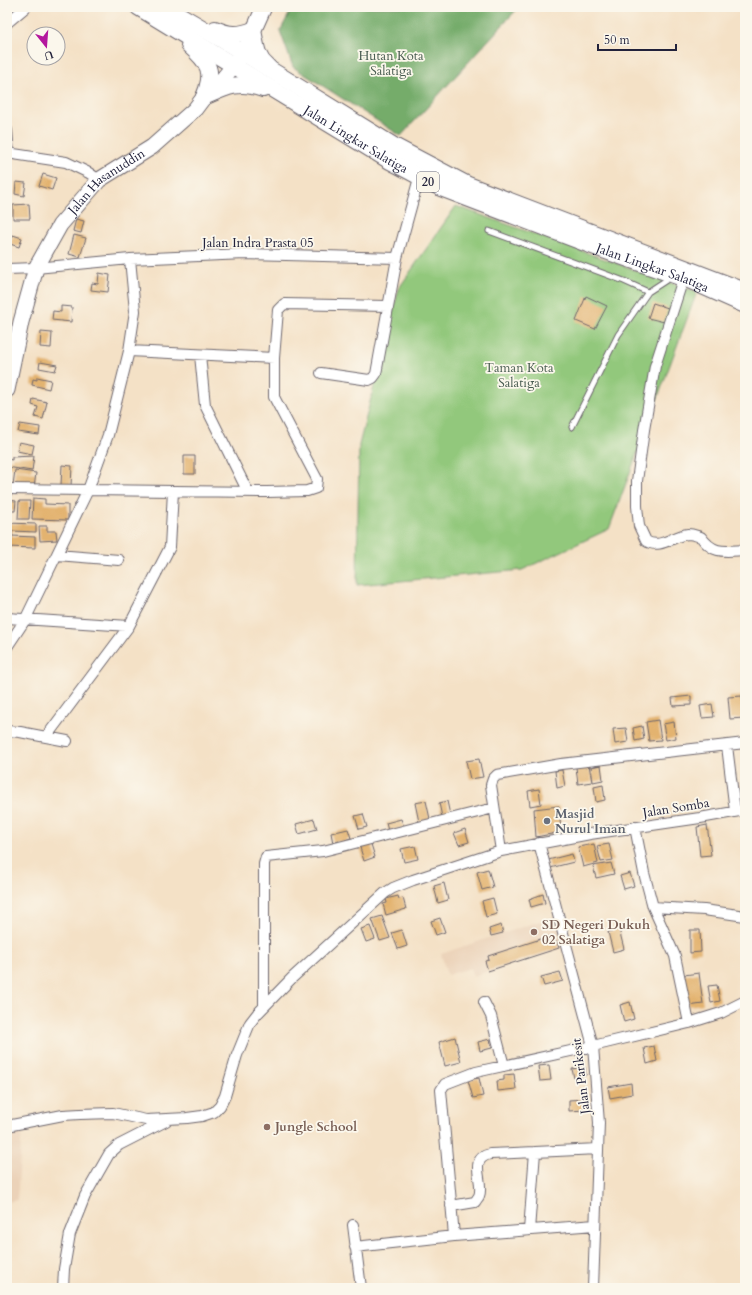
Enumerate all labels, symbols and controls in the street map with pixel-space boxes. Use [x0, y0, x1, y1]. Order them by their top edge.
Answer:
north arrow [26, 26, 66, 66]
scale bar [598, 26, 676, 52]
text: 50 m [604, 32, 631, 48]
text: U [42, 47, 55, 64]
park label: Hutan Kota Salatiga [358, 47, 424, 80]
street label: Jalan Lingkar Salatiga [299, 100, 411, 178]
street label: Jalan Hasanuddin [63, 144, 149, 220]
road number: 20 [417, 172, 439, 192]
street label: Jalan Indra Prasta 05 [200, 234, 314, 252]
street label: Jalan Lingkar Salatiga [592, 238, 712, 297]
park label: Taman Kota Salatiga [484, 359, 554, 392]
street label: Jalan Somba [640, 794, 711, 822]
place label: Masjid Nurul Iman [555, 805, 626, 838]
marker: Masjid Nurul Iman [542, 816, 552, 826]
place label: SD Negeri Dukuh 02 Salatiga [542, 916, 650, 949]
marker: SD Negeri Dukuh 02 Salatiga [529, 927, 539, 937]
street label: Jalan Parikesit [567, 1037, 595, 1117]
place label: Jungle School [273, 1118, 357, 1136]
marker: Jungle School [262, 1122, 272, 1132]

